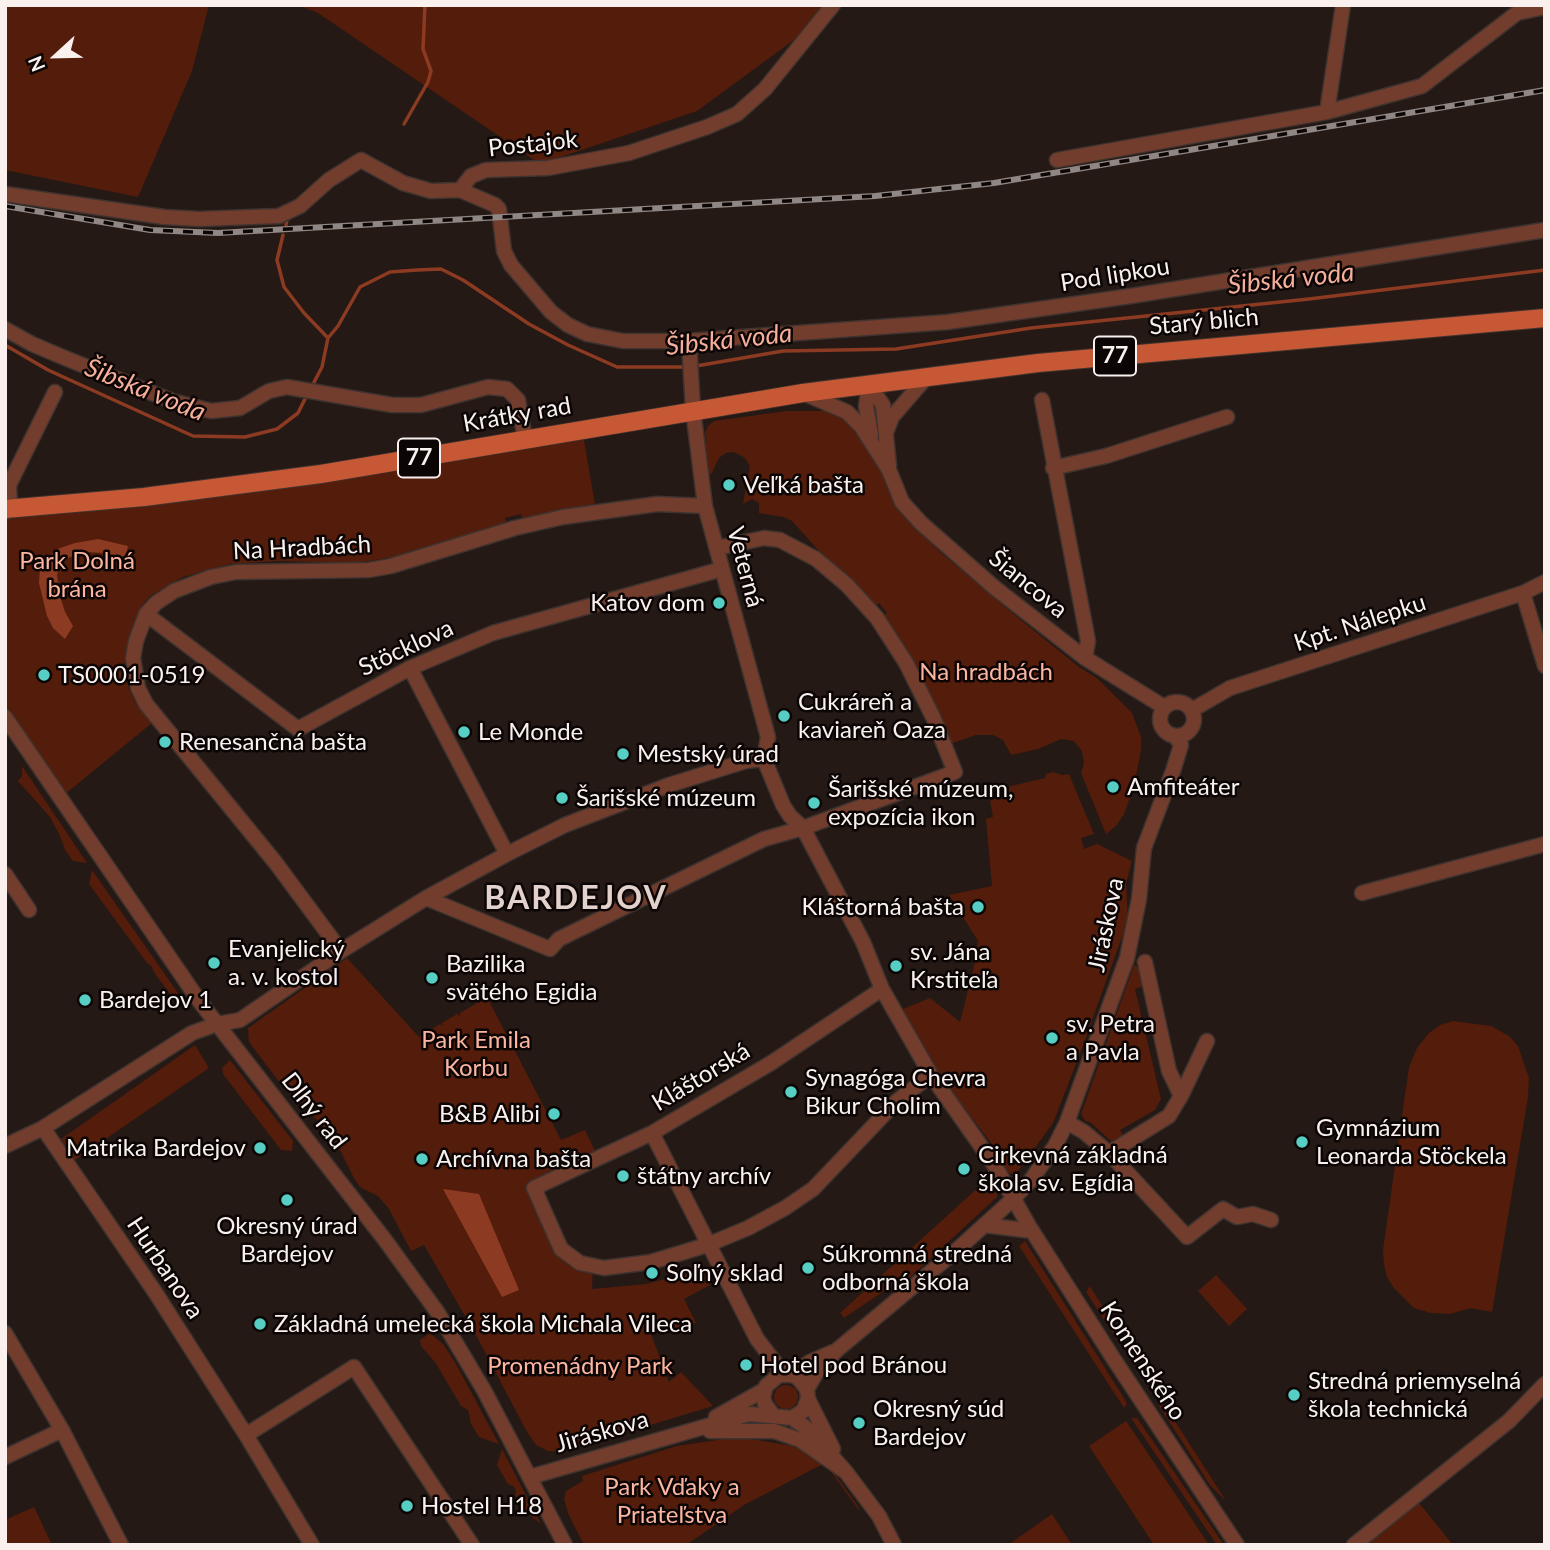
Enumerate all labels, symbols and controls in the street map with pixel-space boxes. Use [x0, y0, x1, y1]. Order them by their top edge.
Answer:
north arrow [21, 21, 91, 91]
text: N [23, 53, 49, 75]
street label: Postajok [487, 125, 579, 163]
street label: Pod lipkou [1058, 252, 1172, 298]
water label: Šibská voda [1226, 257, 1356, 301]
street label: Starý blich [1148, 303, 1260, 341]
water label: Šibská voda [664, 318, 794, 362]
road number: 77 [1094, 336, 1136, 376]
water label: Šibská voda [80, 352, 210, 428]
street label: Krátky rad [461, 391, 573, 439]
road number: 77 [398, 438, 440, 478]
place label: Veľká bašta [743, 471, 864, 499]
marker: Veľká bašta [721, 477, 737, 493]
street label: Veterná [720, 524, 770, 610]
street label: Na Hradbách [232, 530, 372, 566]
street label: Šiancova [983, 544, 1073, 624]
park label: Park Dolná brána [19, 547, 135, 603]
street label: Kpt. Nálepku [1290, 588, 1430, 658]
place label: Katov dom [590, 589, 705, 617]
marker: Katov dom [711, 595, 727, 611]
street label: Stöcklova [354, 614, 458, 682]
park label: Na hradbách [919, 658, 1053, 686]
place label: TS0001-0519 [58, 661, 205, 689]
marker: TS0001-0519 [36, 667, 52, 683]
place label: Cukráreň a kaviareň Oaza [798, 688, 946, 744]
marker: Cukráreň a kaviareň Oaza [776, 708, 792, 724]
place label: Le Monde [478, 718, 583, 746]
marker: Le Monde [456, 724, 472, 740]
place label: Renesančná bašta [179, 728, 367, 756]
marker: Renesančná bašta [157, 734, 173, 750]
place label: Mestský úrad [637, 740, 779, 768]
marker: Mestský úrad [615, 746, 631, 762]
place label: Amfiteáter [1127, 773, 1239, 801]
place label: Šarišské múzeum, expozícia ikon [828, 775, 1013, 831]
marker: Amfiteáter [1105, 779, 1121, 795]
place label: Šarišské múzeum [576, 784, 756, 812]
marker: Šarišské múzeum [554, 790, 570, 806]
marker: Šarišské múzeum, expozícia ikon [806, 795, 822, 811]
street label: Jiráskova [1082, 875, 1130, 975]
district label: BARDEJOV [485, 880, 667, 918]
place label: Kláštorná bašta [801, 893, 964, 921]
marker: Kláštorná bašta [970, 899, 986, 915]
place label: Evanjelický a. v. kostol [228, 935, 345, 991]
place label: sv. Jána Krstiteľa [910, 938, 999, 994]
place label: Bazilika svätého Egidia [446, 950, 597, 1006]
marker: Evanjelický a. v. kostol [206, 955, 222, 971]
marker: sv. Jána Krstiteľa [888, 958, 904, 974]
marker: Bazilika svätého Egidia [424, 970, 440, 986]
place label: Bardejov 1 [99, 986, 212, 1014]
marker: Bardejov 1 [77, 992, 93, 1008]
place label: sv. Petra a Pavla [1066, 1010, 1155, 1066]
park label: Park Emila Korbu [421, 1026, 531, 1082]
marker: sv. Petra a Pavla [1044, 1030, 1060, 1046]
street label: Kláštorská [647, 1037, 755, 1117]
place label: Synagóga Chevra Bikur Cholim [805, 1064, 986, 1120]
street label: Dlhý rad [275, 1067, 353, 1155]
marker: Synagóga Chevra Bikur Cholim [783, 1084, 799, 1100]
place label: B&B Alibi [439, 1100, 540, 1128]
marker: B&B Alibi [546, 1106, 562, 1122]
place label: Gymnázium Leonarda Stöckela [1316, 1114, 1507, 1170]
place label: Matrika Bardejov [66, 1134, 246, 1162]
marker: Gymnázium Leonarda Stöckela [1294, 1134, 1310, 1150]
marker: Matrika Bardejov [252, 1140, 268, 1156]
place label: Cirkevná základná škola sv. Egídia [978, 1141, 1168, 1197]
place label: Archívna bašta [436, 1145, 591, 1173]
marker: Archívna bašta [414, 1151, 430, 1167]
marker: Cirkevná základná škola sv. Egídia [956, 1161, 972, 1177]
place label: štátny archív [637, 1162, 771, 1190]
marker: štátny archív [615, 1168, 631, 1184]
marker: Okresný úrad Bardejov [279, 1192, 295, 1208]
street label: Hurbanova [121, 1212, 209, 1324]
place label: Okresný úrad Bardejov [216, 1212, 358, 1268]
place label: Súkromná stredná odborná škola [822, 1240, 1012, 1296]
place label: Soľný sklad [666, 1259, 783, 1287]
marker: Súkromná stredná odborná škola [800, 1260, 816, 1276]
marker: Soľný sklad [644, 1265, 660, 1281]
street label: Komenského [1094, 1296, 1192, 1426]
place label: Základná umelecká škola Michala Vileca [274, 1310, 692, 1338]
marker: Základná umelecká škola Michala Vileca [252, 1316, 268, 1332]
place label: Hotel pod Bránou [760, 1351, 947, 1379]
park label: Promenádny Park [487, 1352, 673, 1380]
marker: Hotel pod Bránou [738, 1357, 754, 1373]
place label: Stredná priemyselná škola technická [1308, 1367, 1521, 1423]
marker: Stredná priemyselná škola technická [1286, 1387, 1302, 1403]
place label: Okresný súd Bardejov [873, 1395, 1004, 1451]
street label: Jiráskova [552, 1405, 652, 1459]
marker: Okresný súd Bardejov [851, 1415, 867, 1431]
park label: Park Vďaky a Priateľstva [604, 1473, 740, 1529]
place label: Hostel H18 [421, 1492, 542, 1520]
marker: Hostel H18 [399, 1498, 415, 1514]

